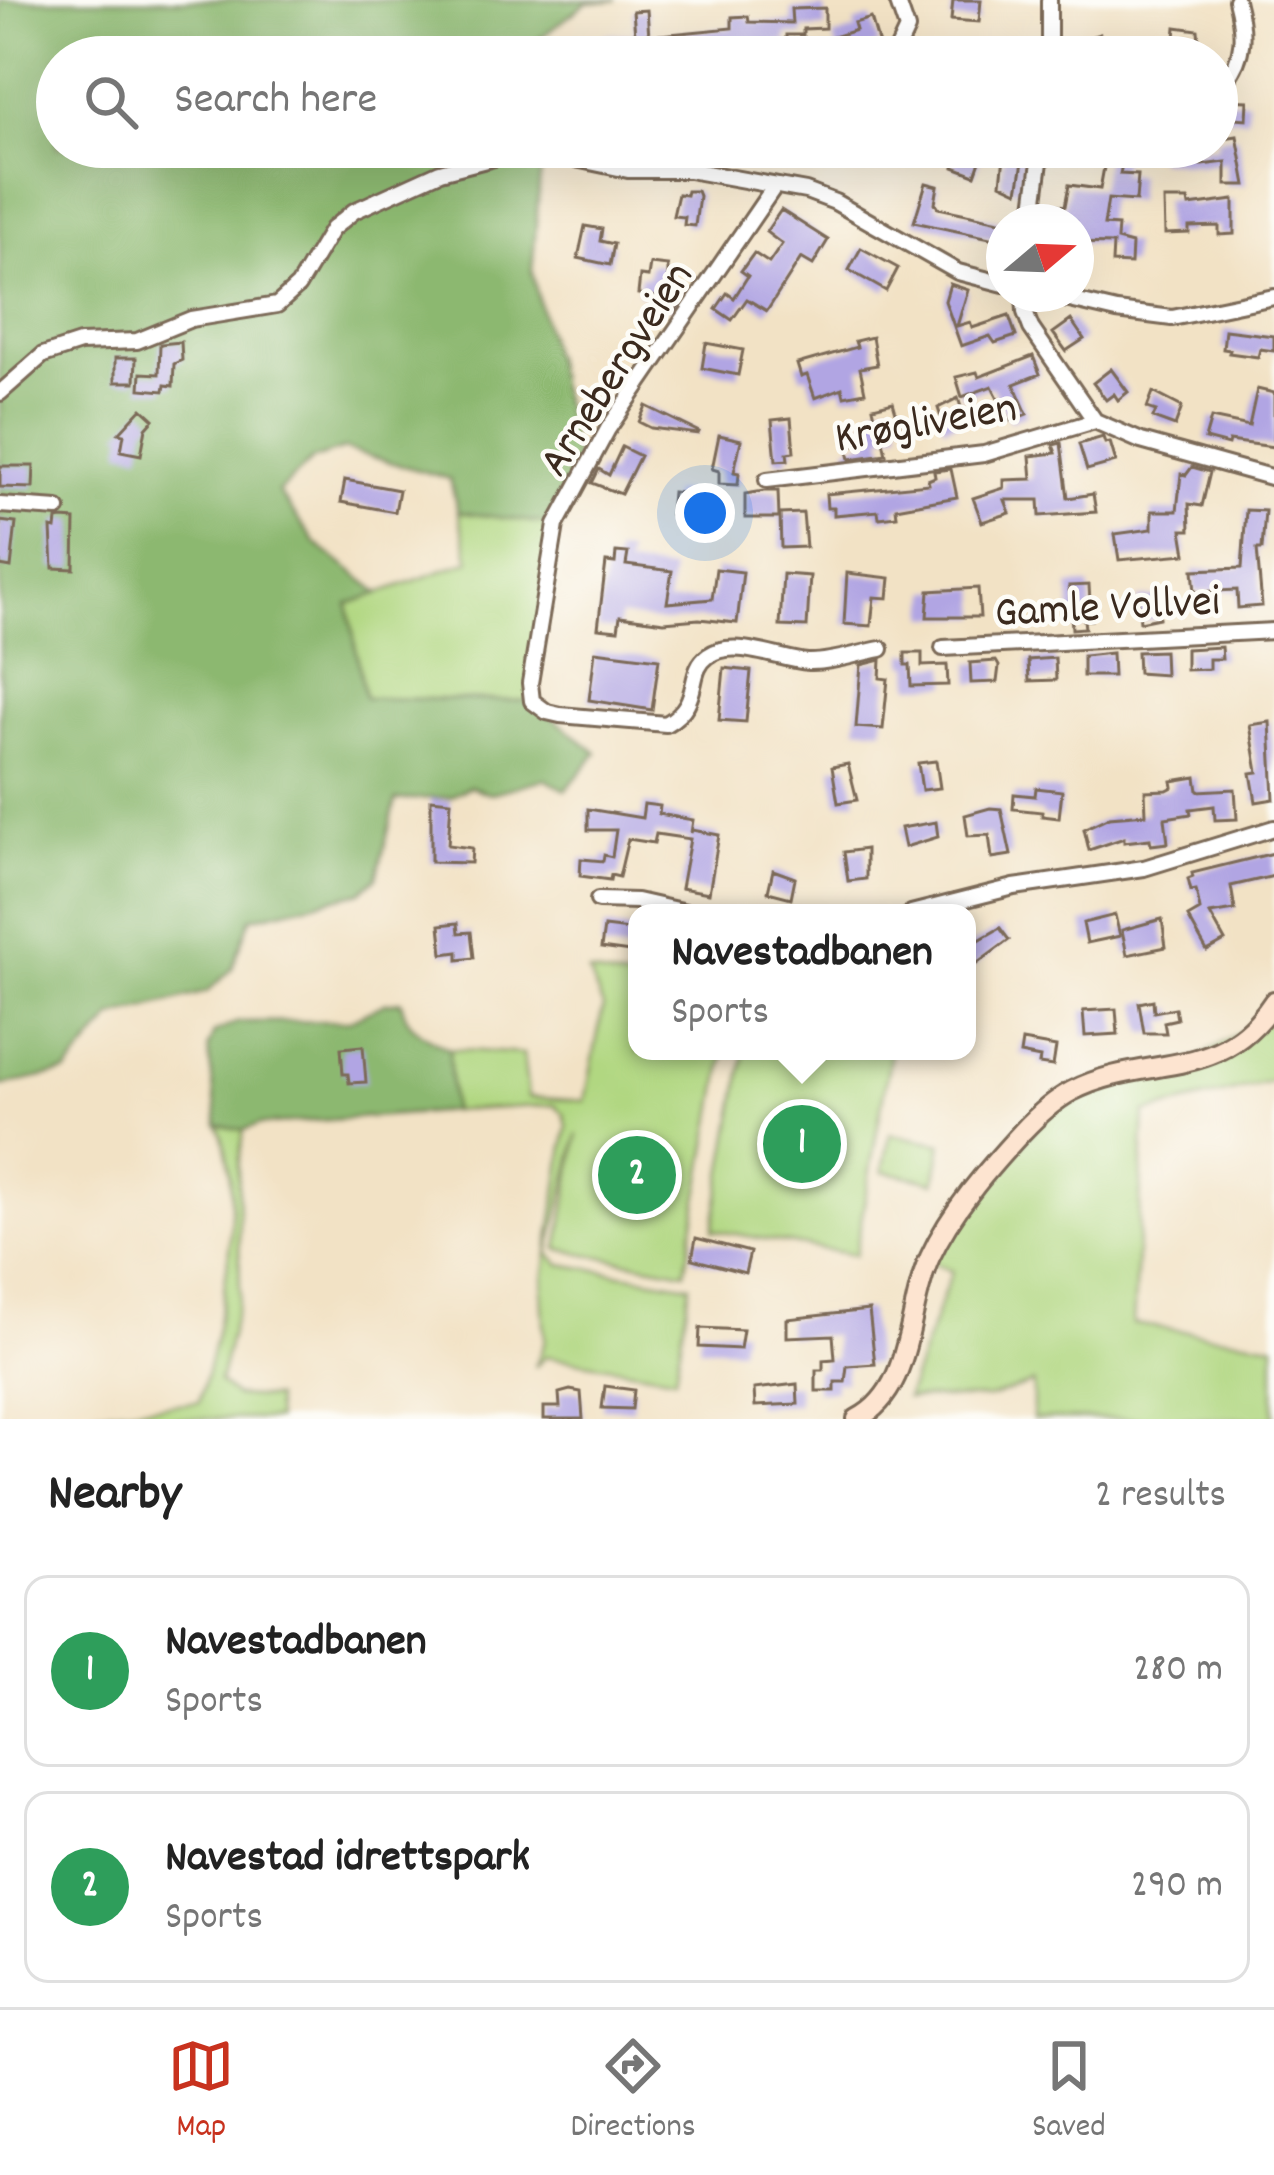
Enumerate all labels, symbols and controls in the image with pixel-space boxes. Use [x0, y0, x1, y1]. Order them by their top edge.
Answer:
search box [36, 36, 1238, 168]
icon: search [78, 69, 144, 135]
text: Search here [174, 70, 377, 134]
north arrow [986, 204, 1094, 312]
street label: Arnebergveien [525, 251, 712, 491]
street label: Krøgliveien [830, 378, 1022, 473]
your location [675, 483, 735, 543]
street label: Gamle Vollvei [993, 572, 1222, 648]
popup [628, 904, 976, 1060]
text: Navestadbanen [671, 923, 933, 987]
text: Sports [671, 987, 769, 1042]
pin: 1 [763, 1099, 841, 1189]
pin: 2 [598, 1130, 676, 1220]
text: Nearby [48, 1461, 181, 1533]
text: 2 results [1095, 1470, 1226, 1525]
text: Navestadbanen [165, 1612, 427, 1676]
text: 1 [86, 1644, 94, 1699]
text: 280 m [1133, 1644, 1223, 1699]
text: Sports [165, 1676, 263, 1731]
text: Navestad idrettspark [165, 1828, 530, 1892]
text: 2 [81, 1860, 99, 1915]
text: 290 m [1131, 1860, 1223, 1915]
text: Sports [165, 1892, 263, 1947]
tab: Map [168, 2033, 234, 2152]
tab: Directions [571, 2033, 696, 2152]
tab: Saved [1032, 2033, 1106, 2152]

